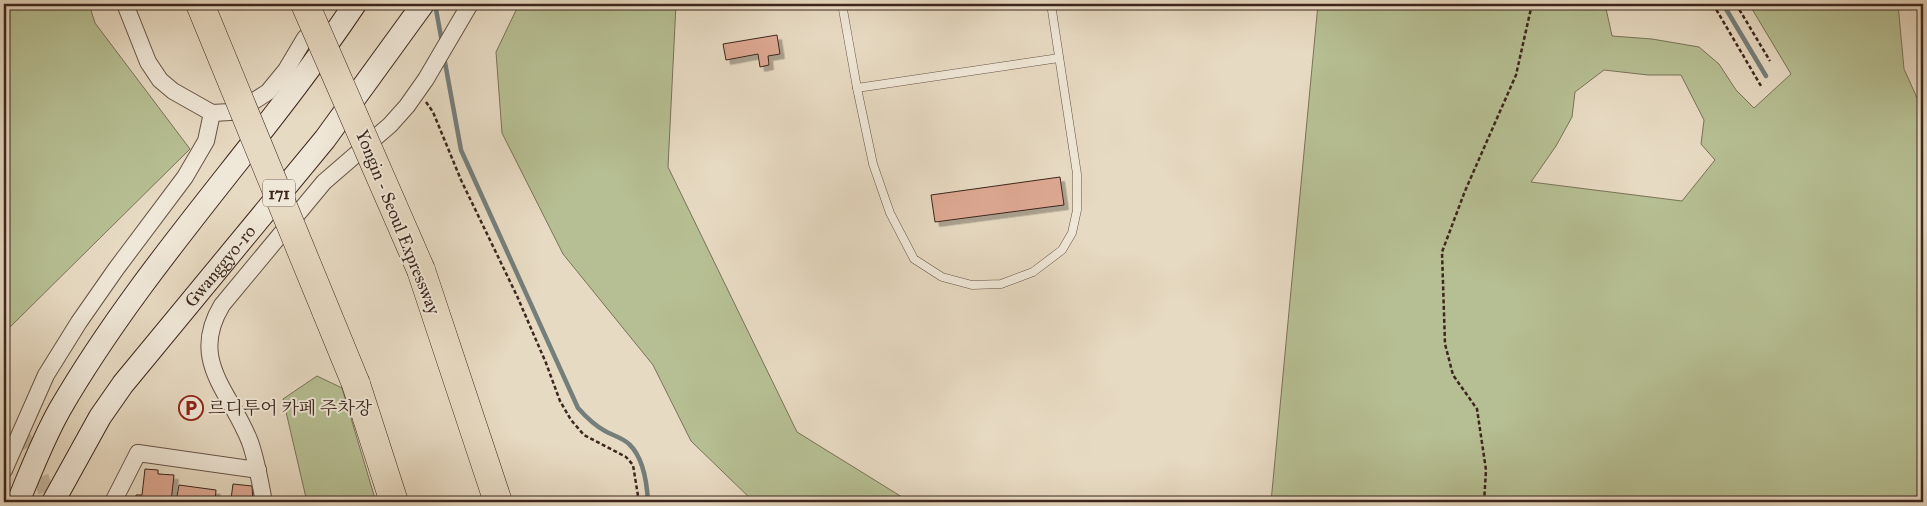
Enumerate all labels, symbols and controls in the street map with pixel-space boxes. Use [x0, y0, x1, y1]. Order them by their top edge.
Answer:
street label: Yongin - Seoul Expressway [350, 126, 445, 319]
road number: 171 [263, 180, 295, 207]
street label: Gwanggyo-ro [180, 221, 260, 312]
parking icon: 르디투어 카페 주차장 [178, 395, 204, 421]
place label: 르디투어 카페 주차장 [208, 397, 373, 419]

